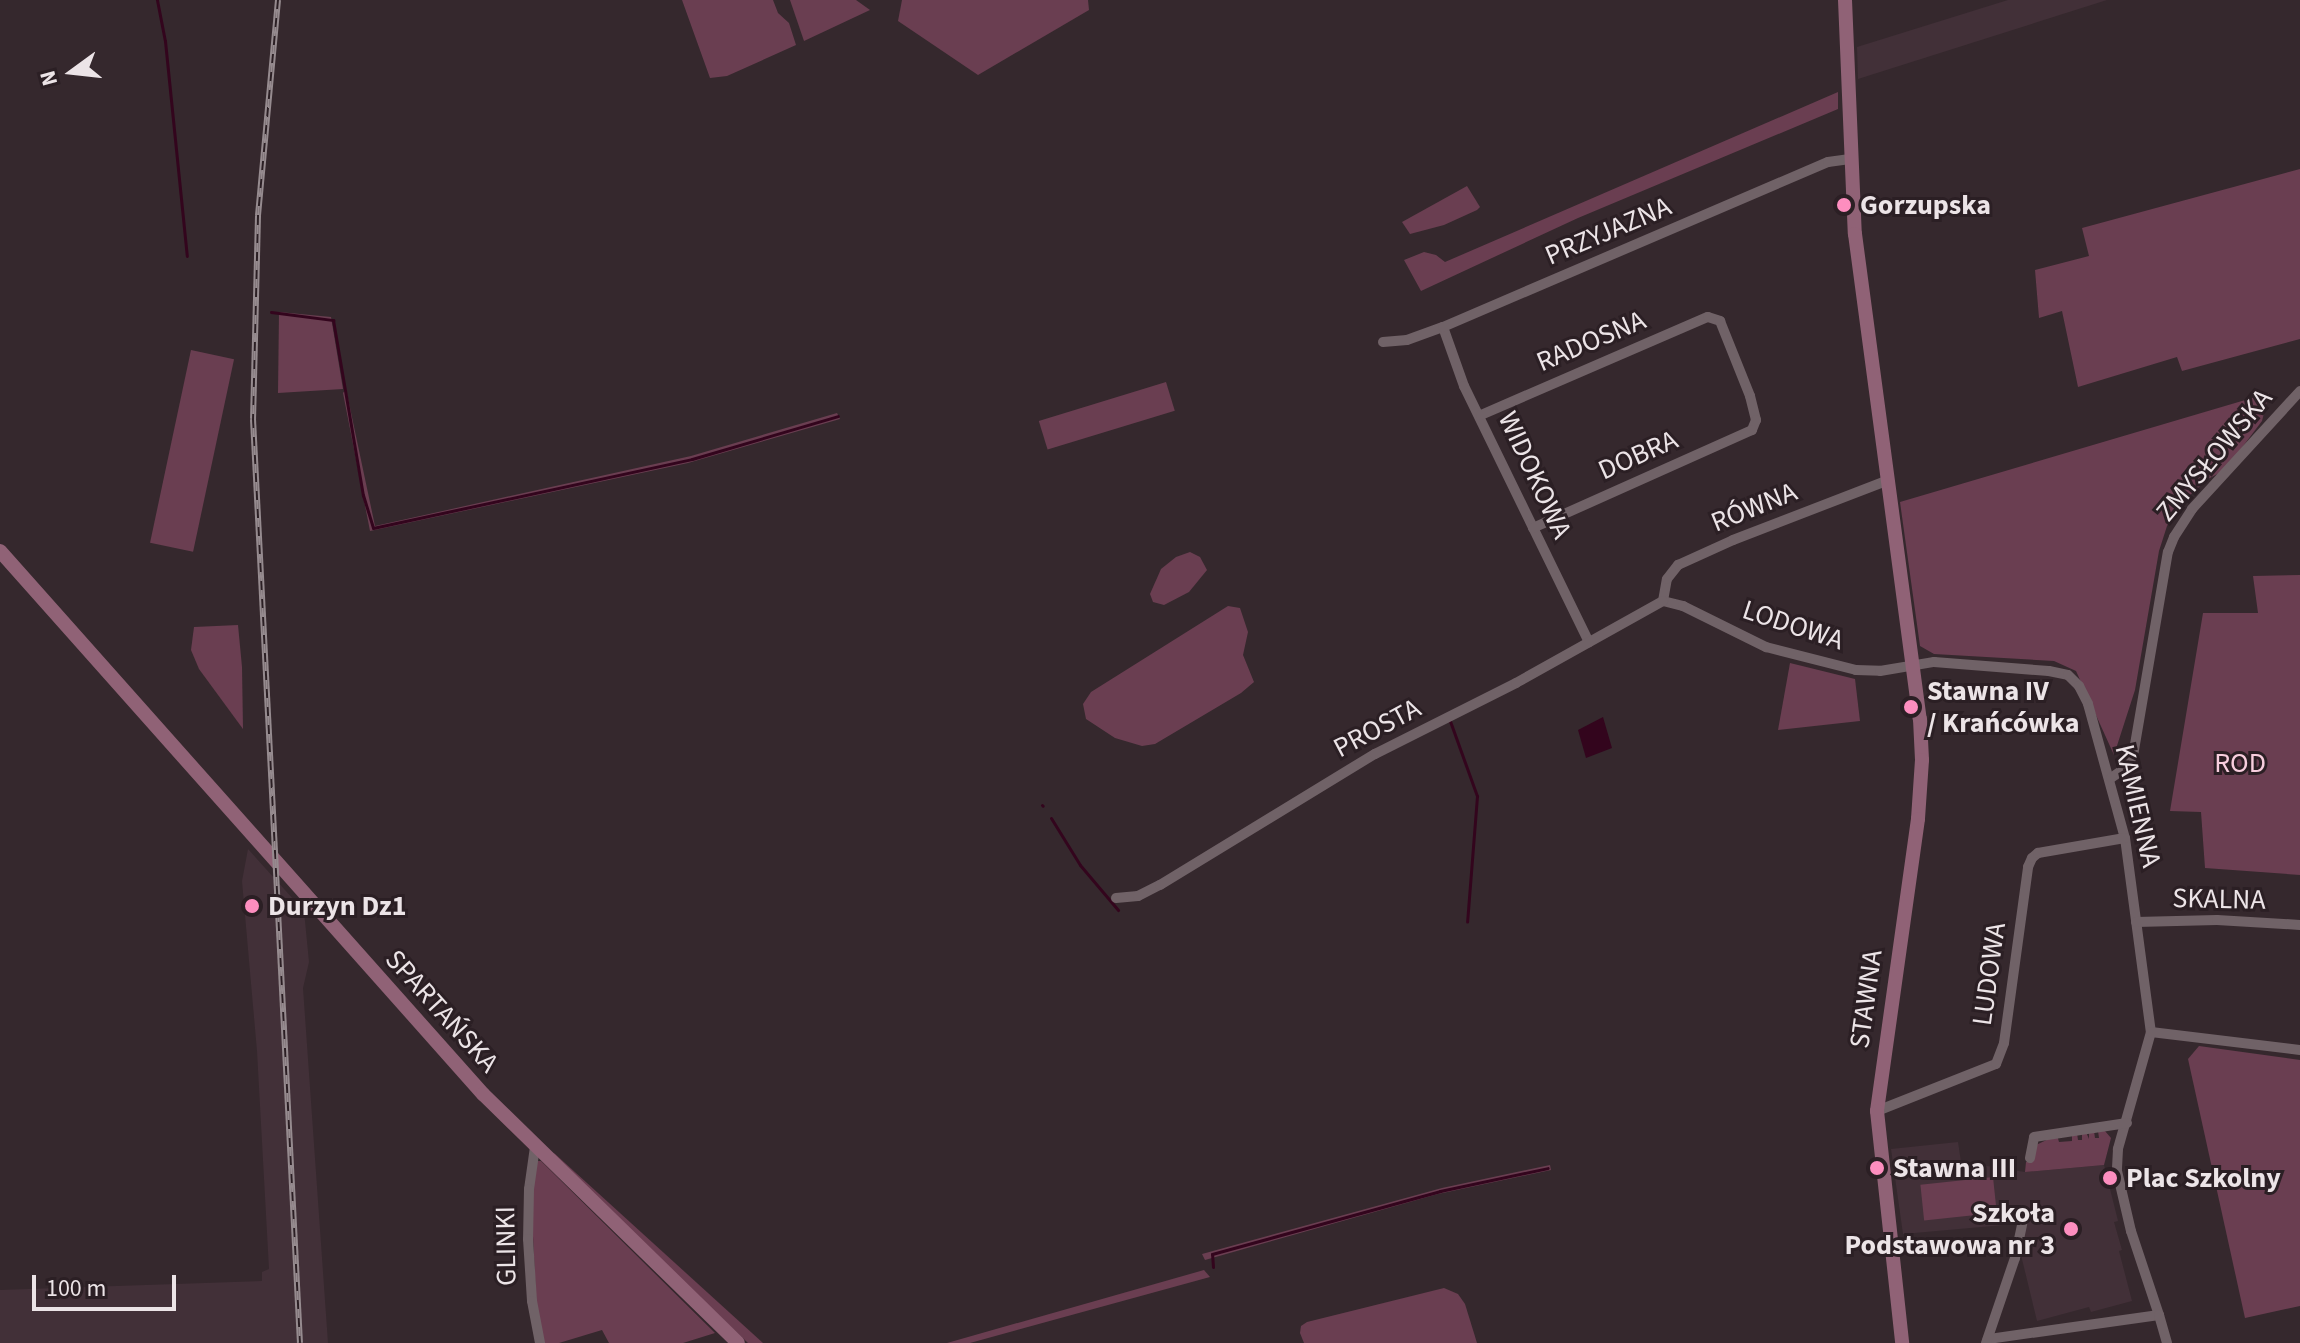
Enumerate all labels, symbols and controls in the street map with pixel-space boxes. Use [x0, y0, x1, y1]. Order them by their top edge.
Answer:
north arrow [32, 32, 112, 112]
text: N [31, 67, 66, 89]
place label: Gorzupska [1860, 188, 1991, 222]
street label: PRZYJAZNA [1540, 189, 1676, 273]
marker: Gorzupska [1835, 196, 1853, 214]
street label: RADOSNA [1531, 303, 1651, 379]
street label: ZMYSŁOWSKA [2149, 382, 2279, 528]
street label: WIDOKOWA [1491, 406, 1579, 544]
street label: DOBRA [1593, 423, 1683, 487]
street label: RÓWNA [1706, 475, 1802, 539]
street label: LODOWA [1738, 593, 1848, 657]
place label: Stawna IV / Krańcówka [1927, 674, 2080, 740]
street label: PROSTA [1328, 691, 1426, 765]
marker: Stawna IV / Krańcówka [1902, 698, 1920, 716]
street label: KAMIENNA [2108, 741, 2168, 871]
park label: ROD [2214, 746, 2266, 780]
street label: SKALNA [2172, 881, 2266, 917]
place label: Durzyn Dz1 [268, 889, 406, 923]
marker: Durzyn Dz1 [243, 897, 261, 915]
street label: LUDOWA [1965, 920, 2013, 1028]
street label: SPARTAŃSKA [378, 943, 506, 1079]
street label: STAWNA [1842, 948, 1890, 1050]
place label: Stawna III [1893, 1151, 2016, 1185]
marker: Stawna III [1868, 1159, 1886, 1177]
place label: Plac Szkolny [2126, 1161, 2281, 1195]
marker: Plac Szkolny [2101, 1169, 2119, 1187]
place label: Szkoła Podstawowa nr 3 [1844, 1196, 2055, 1262]
street label: GLINKI [489, 1206, 523, 1286]
marker: Szkoła Podstawowa nr 3 [2062, 1220, 2080, 1238]
scale bar [36, 1259, 180, 1309]
text: 100 m [46, 1271, 106, 1306]

